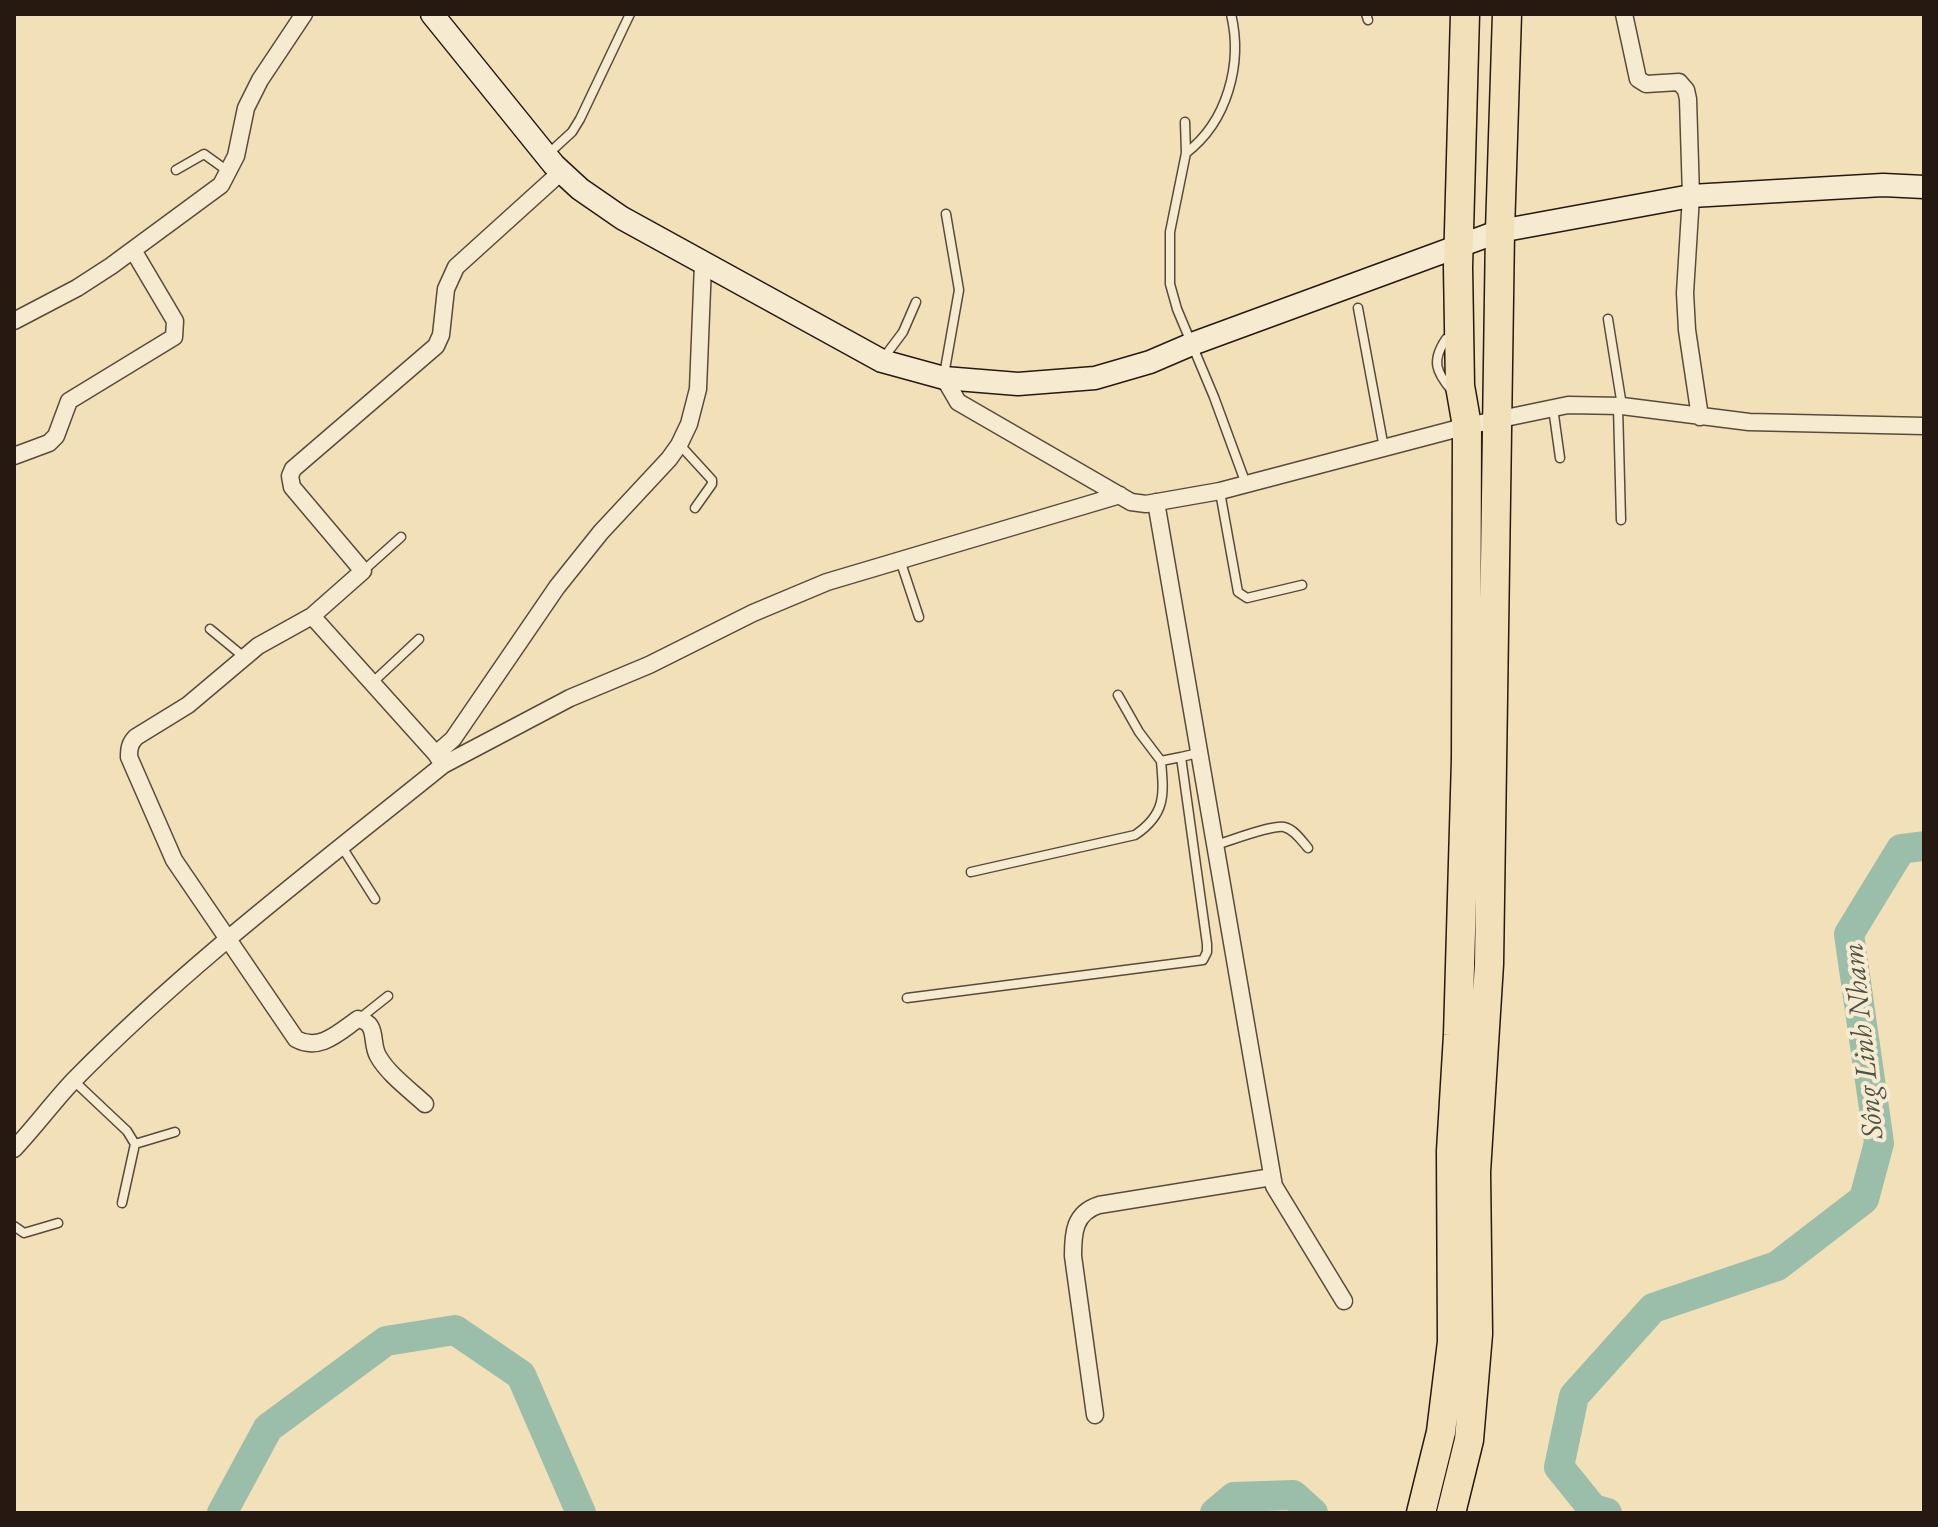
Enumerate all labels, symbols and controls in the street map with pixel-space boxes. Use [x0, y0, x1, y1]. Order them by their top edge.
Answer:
water label: Sông Linh Nham [1836, 941, 1892, 1141]

